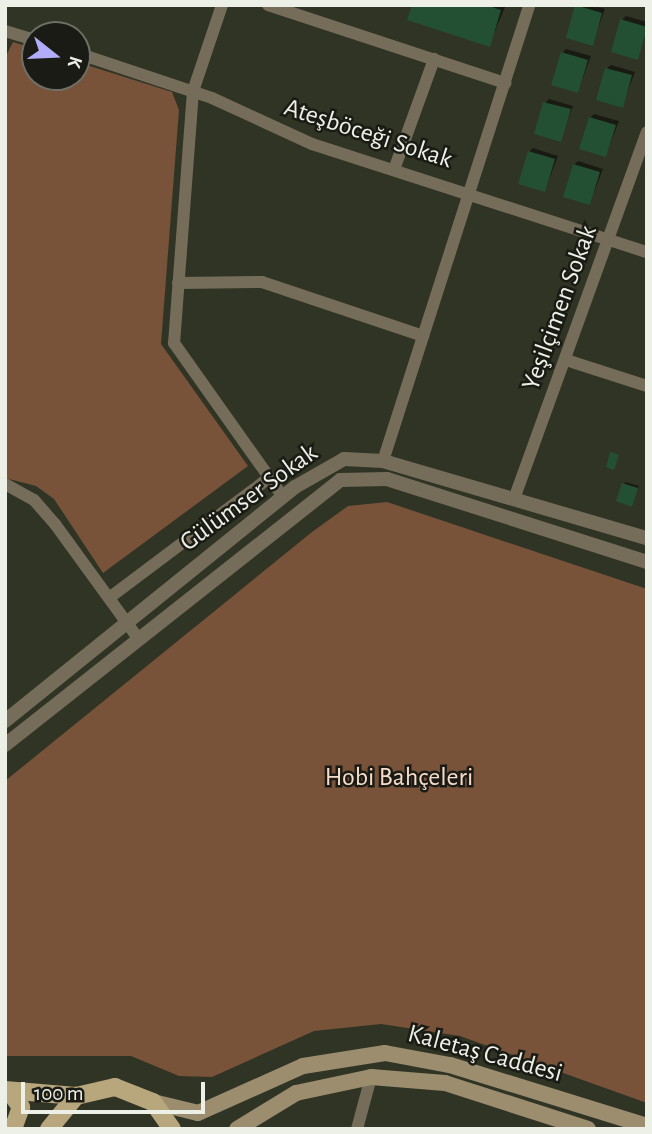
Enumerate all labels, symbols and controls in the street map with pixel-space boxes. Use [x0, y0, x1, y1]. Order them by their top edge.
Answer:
north arrow [21, 21, 91, 91]
text: K [64, 54, 85, 70]
street label: Ateşböceği Sokak [280, 92, 456, 176]
street label: Yeşilçimen Sokak [516, 221, 604, 395]
street label: Gülümser Sokak [174, 438, 324, 558]
park label: Hobi Bahçeleri [325, 762, 473, 794]
street label: Kaletaş Caddesi [404, 1018, 566, 1090]
scale bar [24, 1068, 208, 1112]
text: 100 m [34, 1083, 84, 1104]

